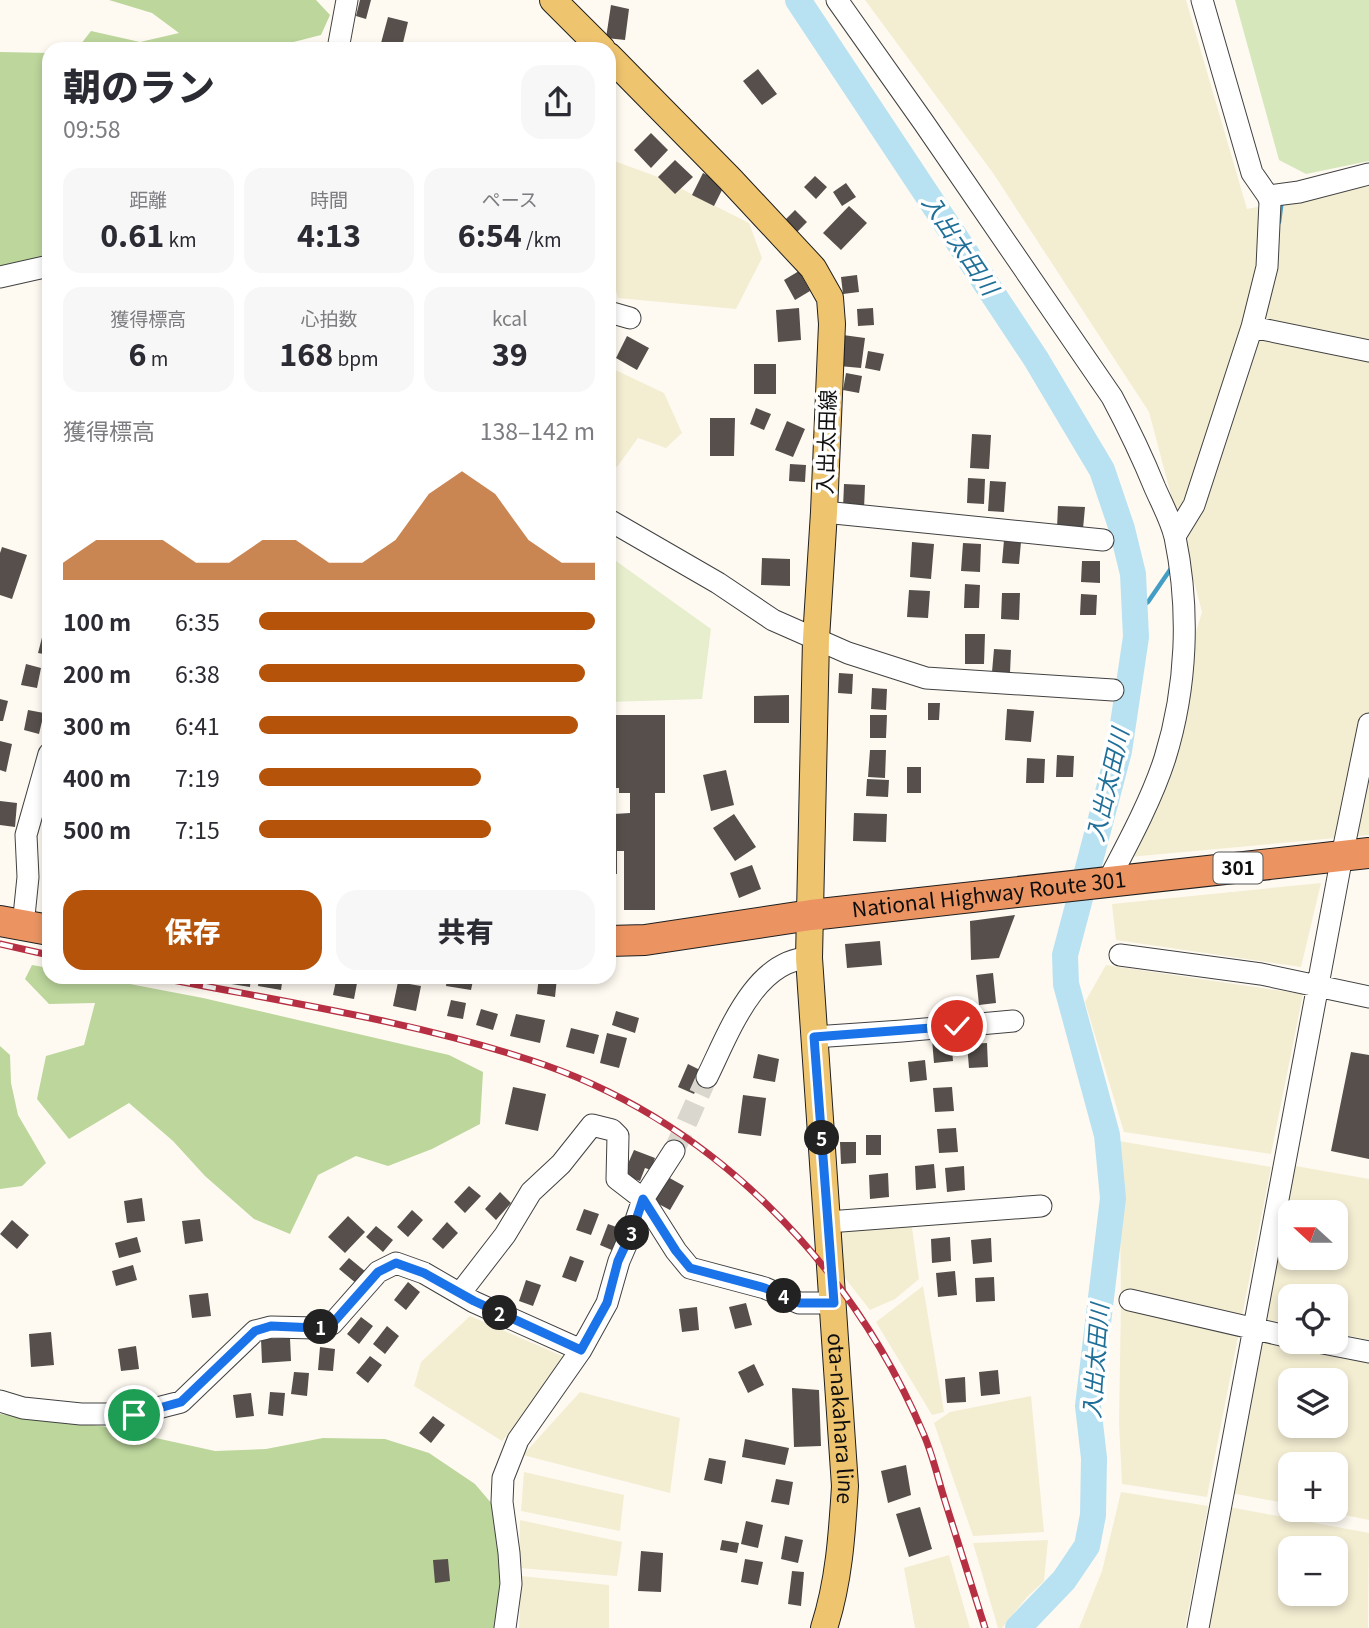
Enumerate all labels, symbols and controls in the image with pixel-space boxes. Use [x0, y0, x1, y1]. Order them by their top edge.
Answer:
text: 朝のラン [63, 57, 215, 112]
button: share [521, 65, 595, 139]
text: 09:58 [63, 111, 120, 145]
text: 距離 [129, 185, 167, 212]
text: 時間 [310, 185, 348, 212]
text: ペース [482, 185, 538, 212]
water label: 入出太田川 [915, 187, 1010, 304]
text: 0.61 [100, 212, 164, 256]
text: 4:13 [297, 212, 361, 256]
text: 6:54 [458, 212, 522, 256]
text: km [164, 225, 197, 252]
text: /km [522, 225, 562, 252]
text: 獲得標高 [110, 304, 186, 331]
text: 心拍数 [300, 304, 358, 331]
text: kcal [492, 304, 527, 331]
text: 6 [128, 331, 146, 375]
text: 168 [279, 331, 333, 375]
text: 39 [492, 331, 528, 375]
text: m [146, 344, 168, 371]
text: bpm [333, 344, 379, 371]
street label: 入出太田線 [808, 389, 842, 495]
text: 獲得標高 [63, 413, 155, 447]
text: 138–142 m [480, 413, 595, 447]
text: 100 m [63, 604, 131, 638]
text: 6:35 [175, 604, 220, 638]
text: 200 m [63, 656, 131, 690]
text: 6:38 [175, 656, 220, 690]
text: 300 m [63, 708, 131, 742]
text: 6:41 [175, 708, 220, 742]
water label: 入出太田川 [1077, 722, 1136, 844]
text: 400 m [63, 760, 131, 794]
text: 7:19 [175, 760, 220, 794]
text: 500 m [63, 812, 131, 846]
text: 7:15 [175, 812, 220, 846]
road number: 301 [1214, 852, 1262, 884]
street label: National Highway Route 301 [850, 863, 1127, 923]
button: 保存 [63, 890, 322, 970]
button: 共有 [336, 890, 595, 970]
pin [927, 996, 987, 1056]
icon: check [938, 1007, 976, 1045]
pin: 5 [804, 1120, 840, 1156]
text: 5 [816, 1124, 827, 1151]
north arrow [1278, 1200, 1348, 1270]
map controls [1278, 1200, 1348, 1606]
pin: 3 [614, 1216, 650, 1250]
text: 3 [626, 1219, 637, 1246]
pin: 4 [766, 1278, 802, 1314]
text: 4 [778, 1282, 789, 1309]
button: locate [1278, 1284, 1348, 1354]
pin: 2 [482, 1296, 518, 1330]
text: 2 [494, 1299, 505, 1326]
water label: 入出太田川 [1073, 1299, 1115, 1419]
pin: 1 [304, 1310, 338, 1344]
text: 1 [315, 1313, 326, 1340]
street label: ota-nakahara line [822, 1332, 862, 1505]
button: layers [1278, 1368, 1348, 1438]
pin [104, 1385, 164, 1445]
icon: arrive [115, 1396, 153, 1434]
button: + [1278, 1452, 1348, 1522]
button: − [1278, 1536, 1348, 1606]

